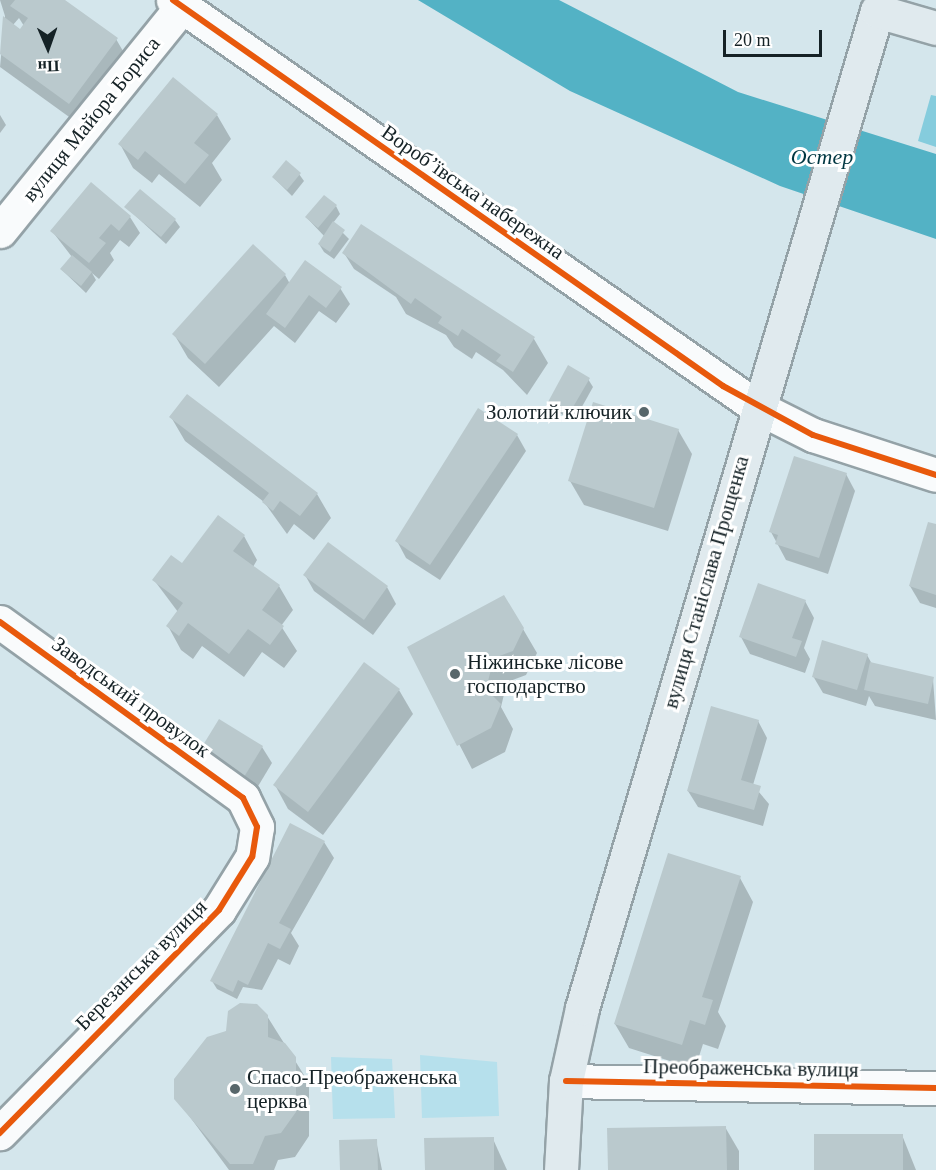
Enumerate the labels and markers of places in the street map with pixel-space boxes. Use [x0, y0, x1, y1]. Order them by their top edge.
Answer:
place label: Золотий ключик [486, 399, 632, 425]
marker: Золотий ключик [637, 405, 651, 419]
place label: Ніжинське лісове господарство [467, 649, 623, 699]
marker: Ніжинське лісове господарство [448, 667, 462, 681]
place label: Спасо-Преображенська церква [247, 1064, 457, 1114]
marker: Спасо-Преображенська церква [228, 1082, 242, 1096]

